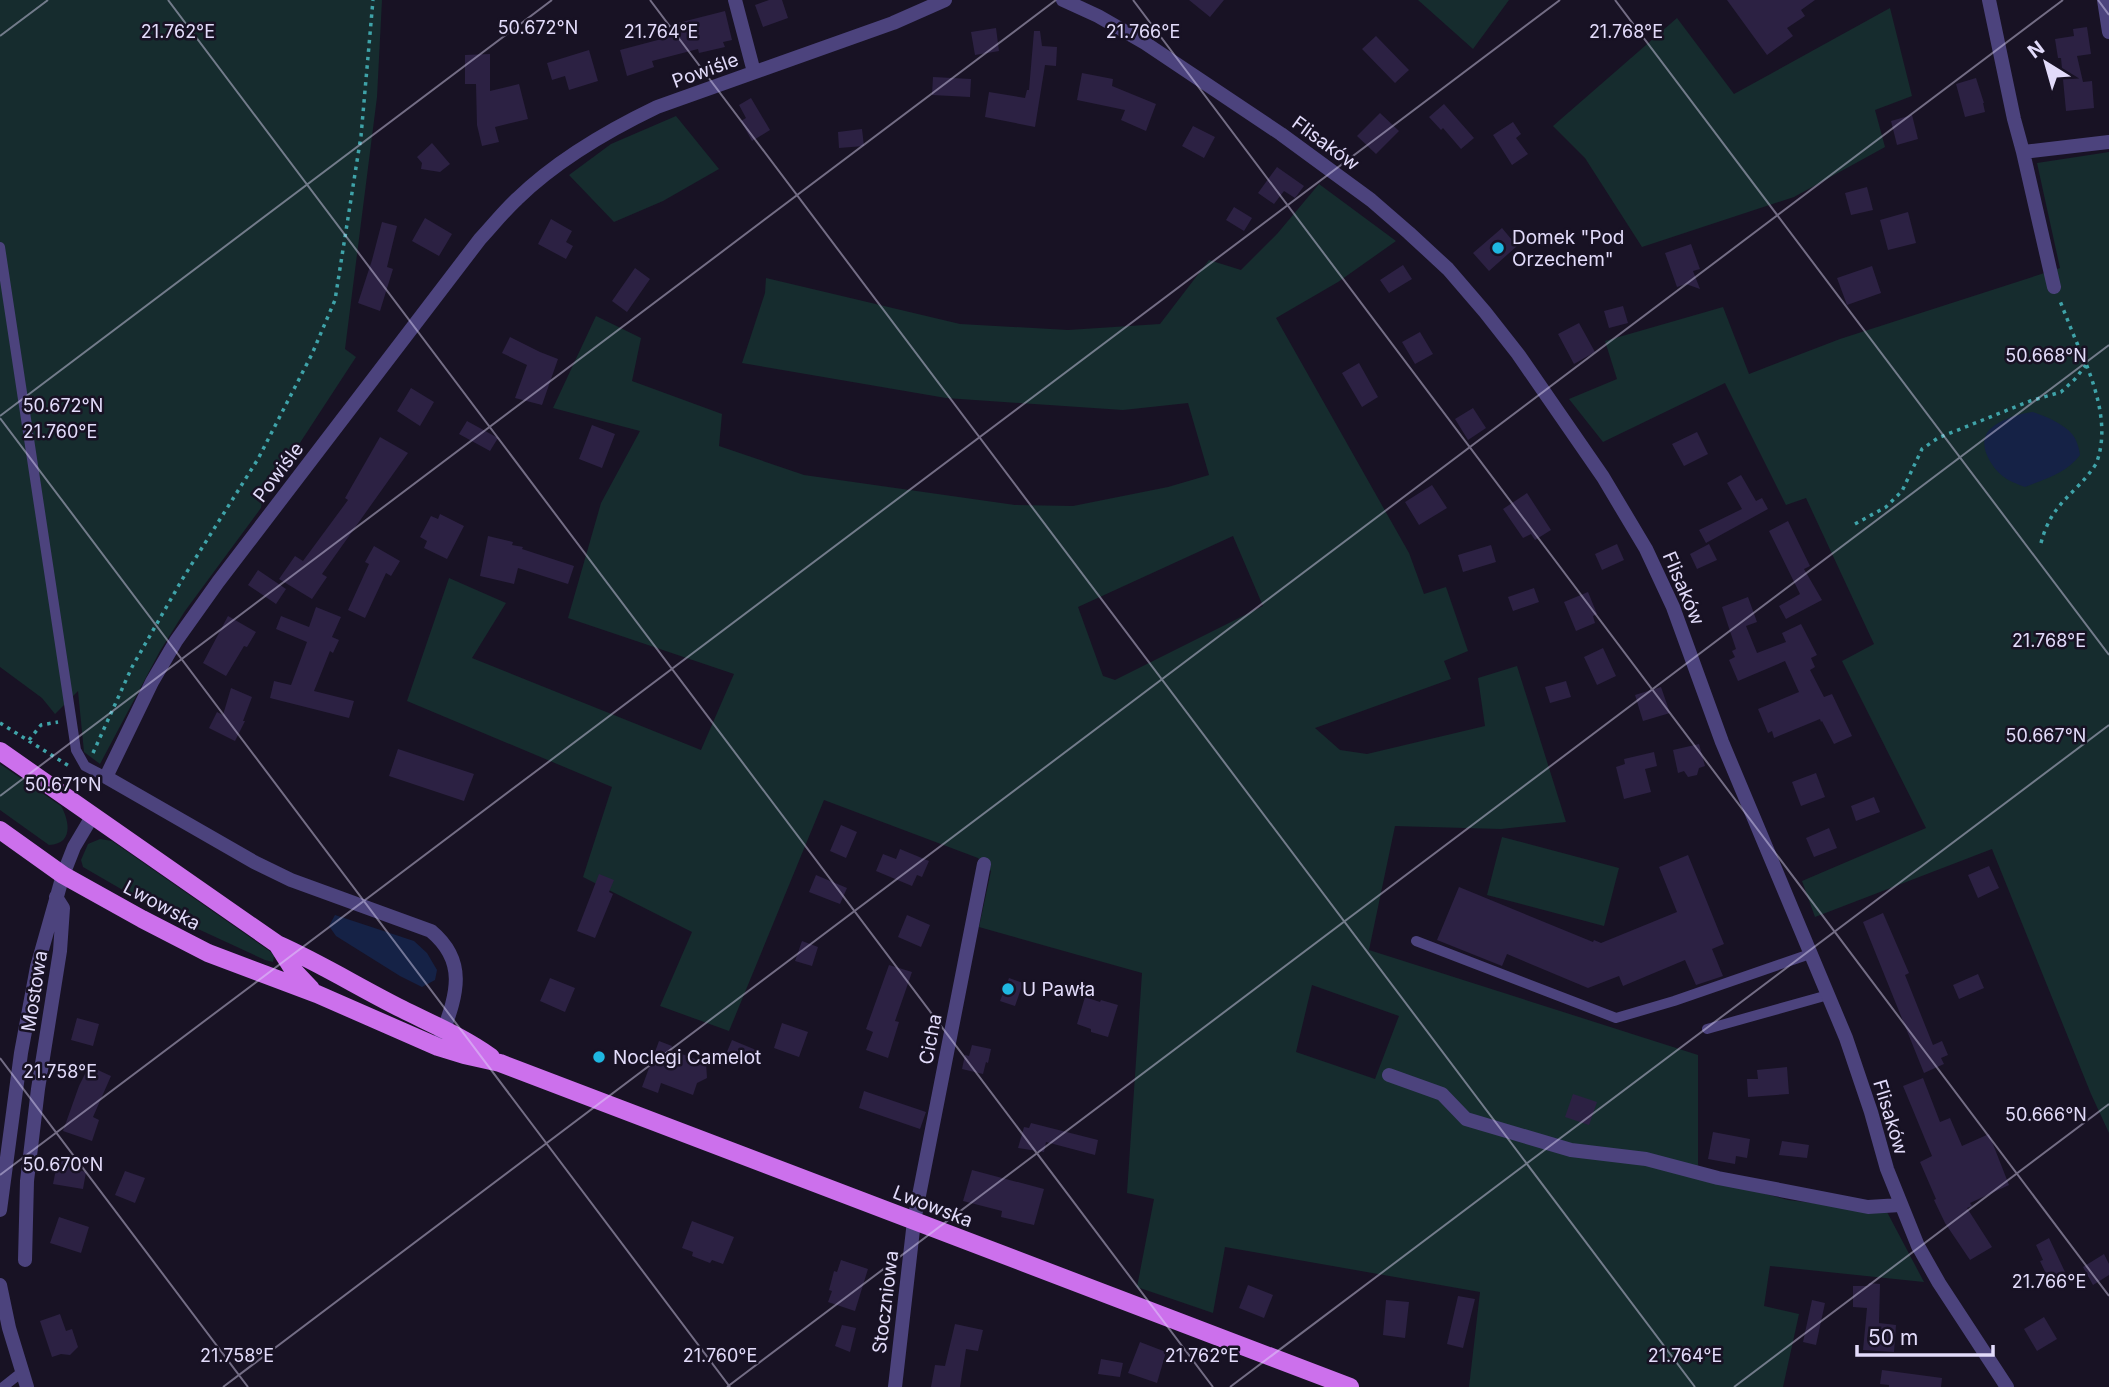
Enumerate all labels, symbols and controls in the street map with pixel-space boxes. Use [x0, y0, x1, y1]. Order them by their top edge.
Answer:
text: 50.672°N [498, 17, 578, 38]
text: 21.762°E [141, 21, 215, 42]
text: 21.764°E [624, 21, 698, 42]
text: 21.766°E [1106, 21, 1180, 42]
text: 21.768°E [1589, 21, 1663, 42]
north arrow [2011, 28, 2081, 98]
text: N [2023, 36, 2049, 63]
street label: Powiśle [669, 48, 742, 93]
street label: Flisaków [1288, 111, 1364, 176]
place label: Domek "Pod Orzechem" [1512, 226, 1625, 271]
marker: Domek "Pod Orzechem" [1490, 240, 1506, 256]
text: 50.668°N [2005, 345, 2087, 366]
text: 50.672°N [23, 395, 103, 416]
text: 21.760°E [23, 421, 97, 442]
street label: Powiśle [248, 438, 308, 507]
street label: Flisaków [1658, 548, 1709, 628]
text: 21.768°E [2012, 630, 2086, 651]
text: 50.667°N [2006, 725, 2086, 746]
text: 50.671°N [24, 774, 102, 795]
street label: Lwowska [119, 876, 204, 935]
street label: Mostowa [17, 949, 52, 1033]
place label: U Pawła [1022, 978, 1095, 1001]
marker: U Pawła [1000, 981, 1016, 997]
street label: Cicha [914, 1012, 947, 1066]
place label: Noclegi Camelot [613, 1046, 761, 1069]
marker: Noclegi Camelot [591, 1049, 607, 1065]
text: 21.758°E [23, 1061, 97, 1082]
street label: Flisaków [1868, 1077, 1913, 1158]
text: 50.666°N [2005, 1104, 2087, 1125]
text: 50.670°N [23, 1154, 103, 1175]
street label: Lwowska [890, 1181, 976, 1232]
street label: Stoczniowa [868, 1249, 903, 1355]
text: 21.766°E [2012, 1271, 2086, 1292]
scale bar [1857, 1314, 1994, 1358]
text: 50 m [1868, 1325, 1918, 1350]
text: 21.758°E [200, 1345, 274, 1366]
text: 21.760°E [683, 1345, 757, 1366]
text: 21.762°E [1165, 1345, 1239, 1366]
text: 21.764°E [1648, 1345, 1722, 1366]

